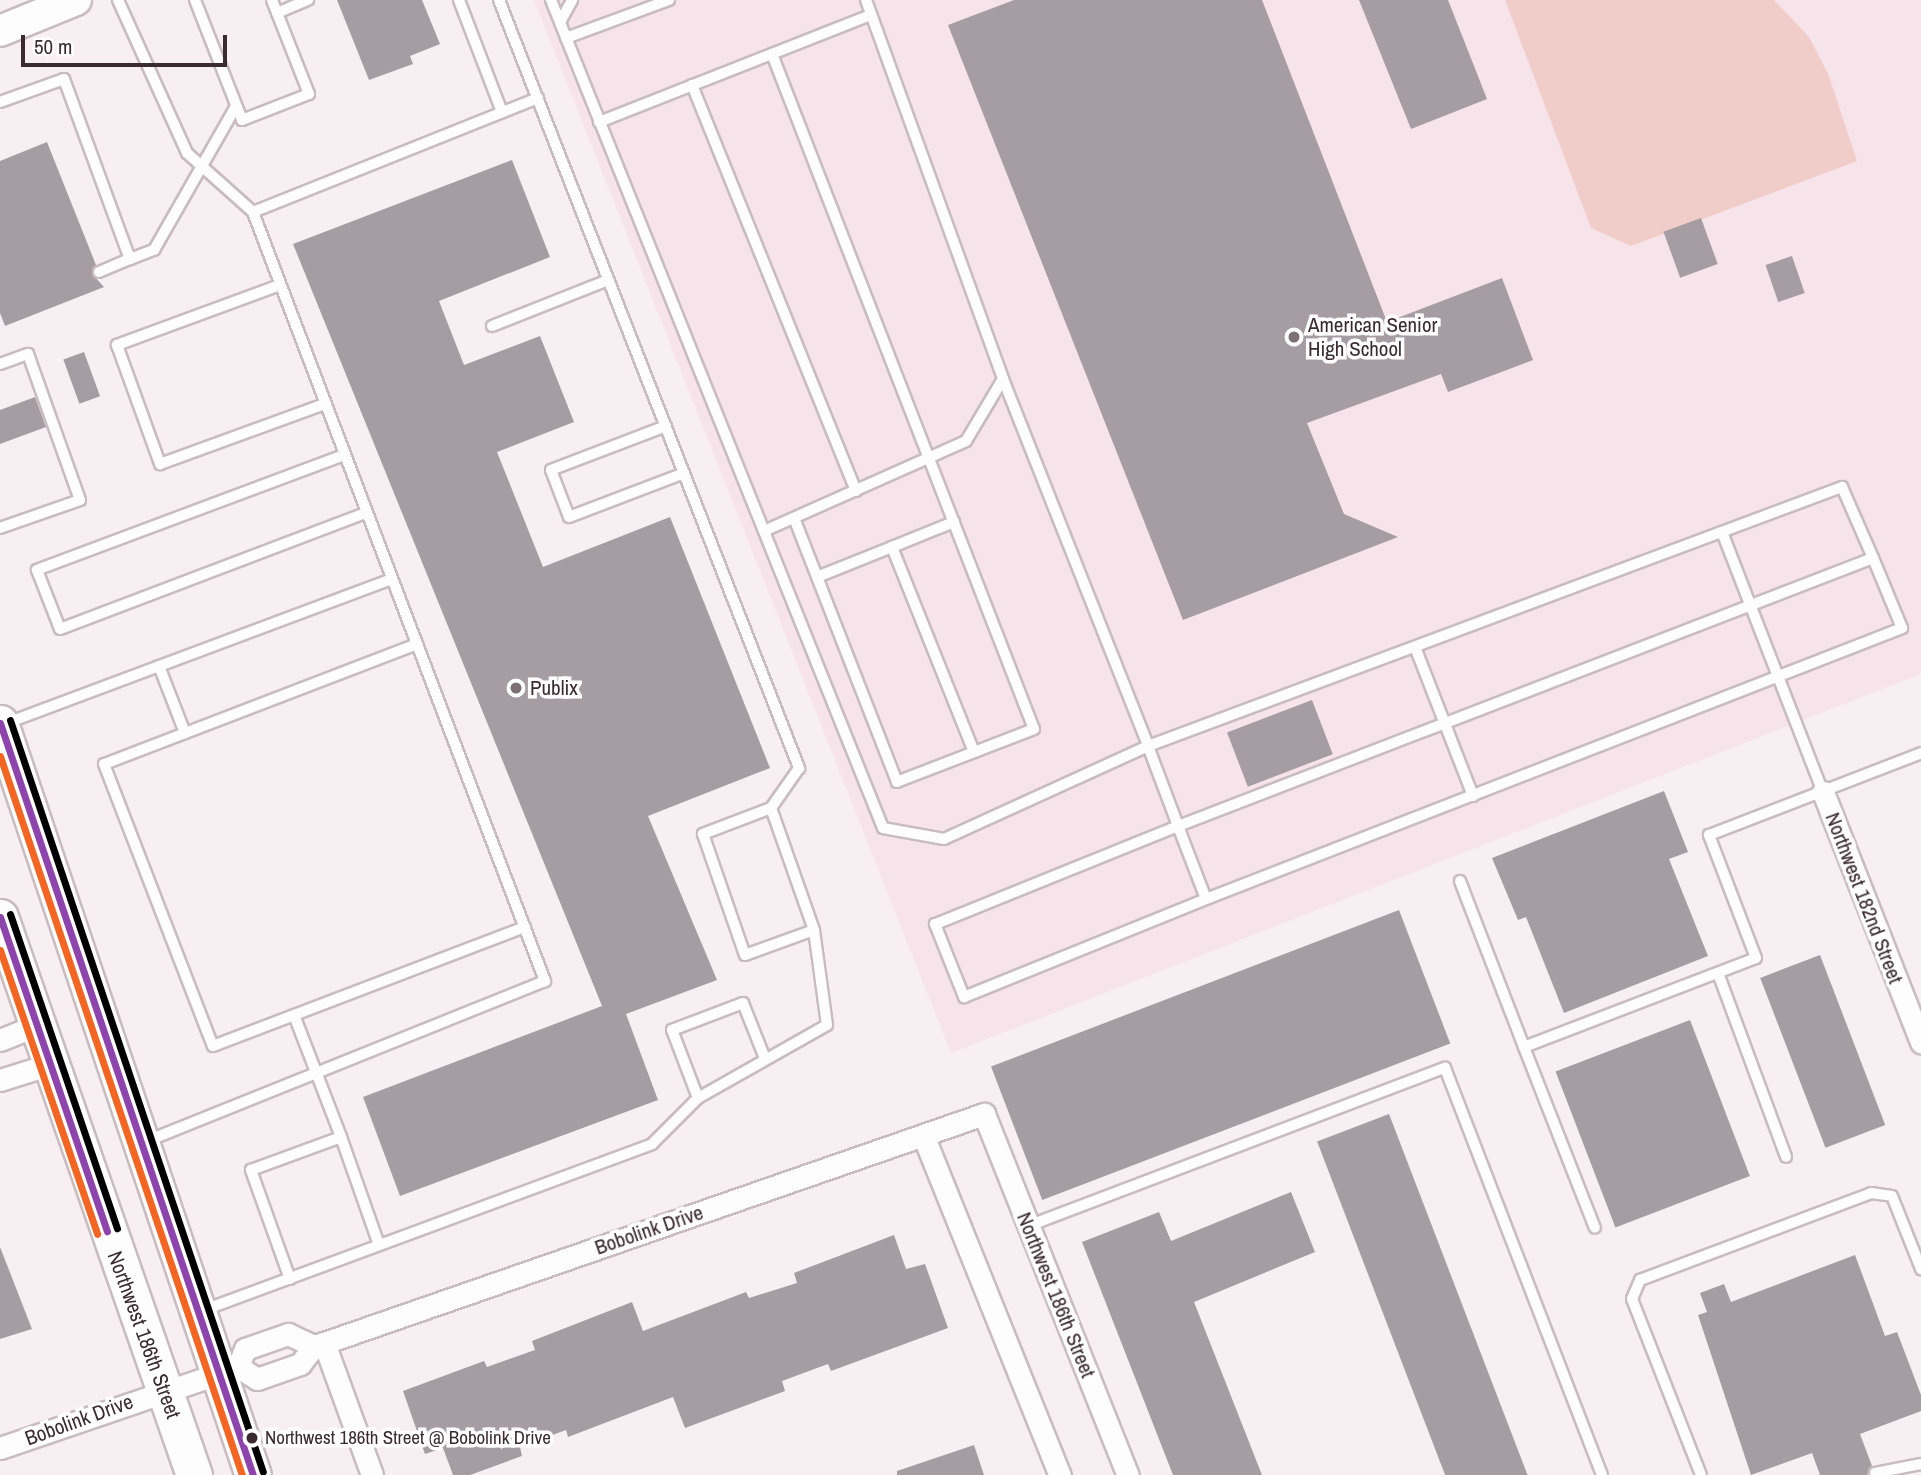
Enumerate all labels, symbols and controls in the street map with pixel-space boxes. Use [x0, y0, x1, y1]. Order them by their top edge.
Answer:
scale bar [24, 21, 231, 65]
text: 50 m [34, 32, 72, 61]
place label: American Senior High School [1308, 312, 1437, 362]
marker: American Senior High School [1286, 329, 1302, 345]
place label: Publix [530, 675, 578, 701]
marker: Publix [508, 680, 524, 696]
street label: Northwest 182nd Street [1820, 809, 1908, 987]
street label: Bobolink Drive [592, 1200, 706, 1260]
street label: Northwest 186th Street [1011, 1209, 1101, 1381]
street label: Northwest 186th Street [102, 1248, 186, 1422]
street label: Bobolink Drive [22, 1389, 136, 1451]
place label: Northwest 186th Street @ Bobolink Drive [265, 1427, 551, 1449]
marker: Northwest 186th Street @ Bobolink Drive [245, 1431, 259, 1445]

